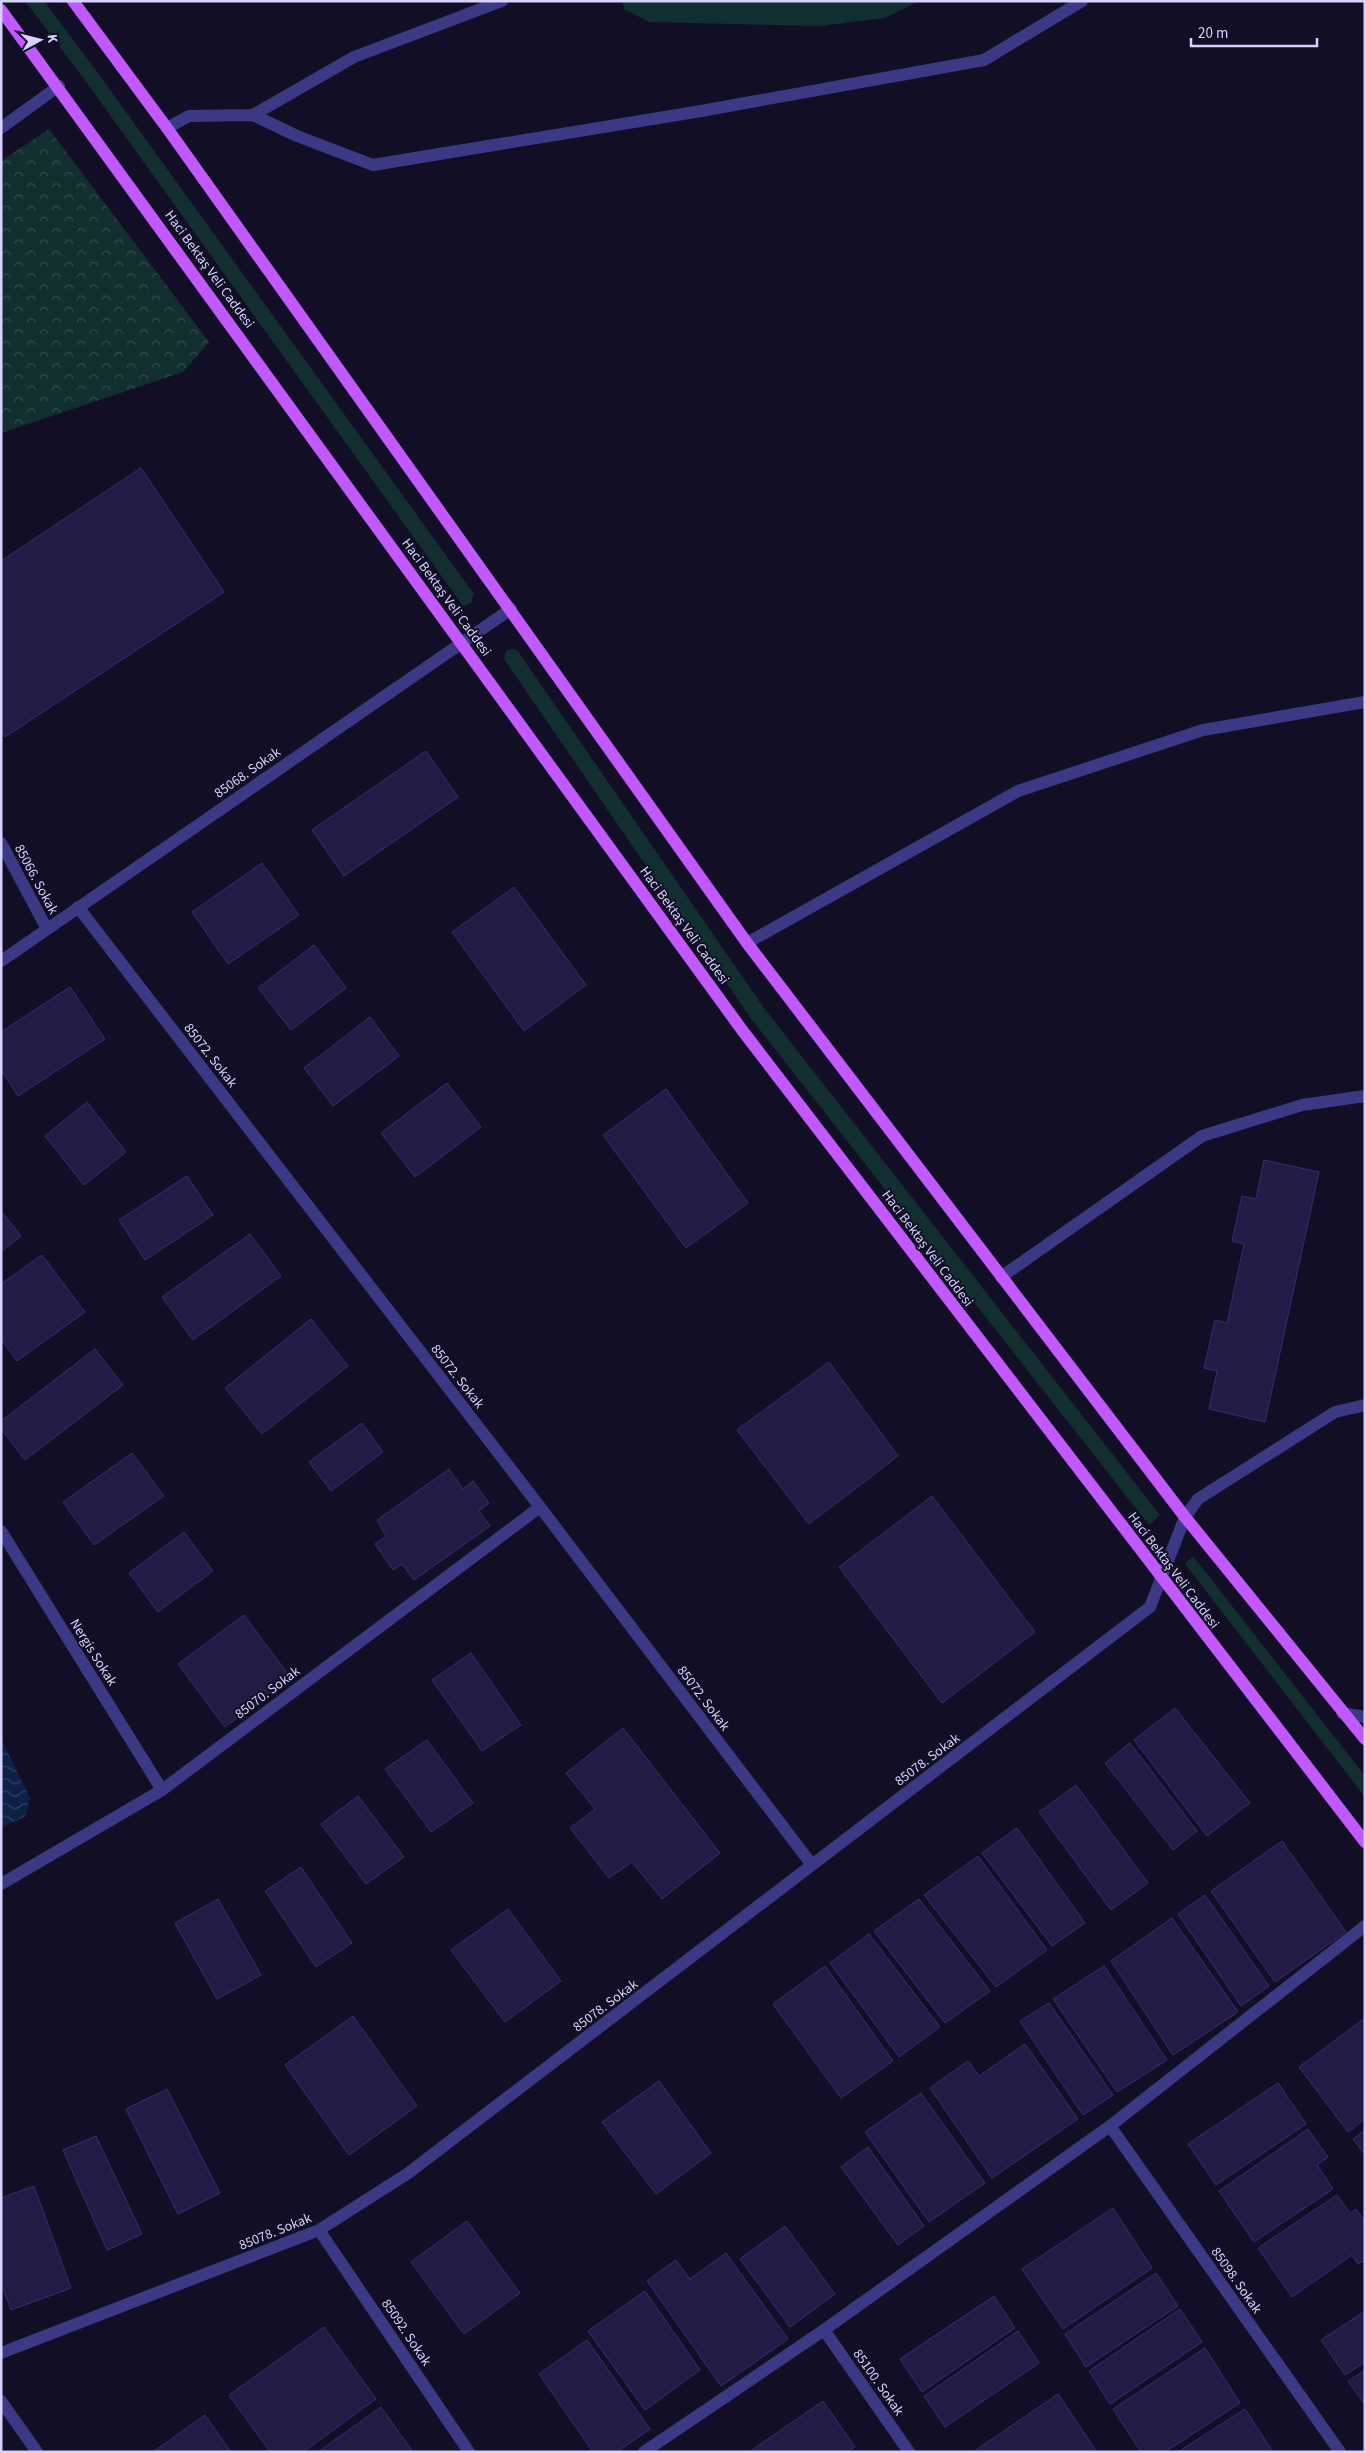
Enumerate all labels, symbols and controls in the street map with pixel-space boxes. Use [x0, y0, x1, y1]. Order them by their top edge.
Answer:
north arrow [15, 15, 65, 65]
scale bar [1191, 15, 1317, 47]
text: 20 m [1198, 23, 1228, 44]
text: K [41, 33, 62, 44]
street label: Haci Bektaş Veli Caddesi [160, 207, 259, 333]
street label: Haci Bektaş Veli Caddesi [397, 535, 496, 661]
street label: 85068. Sokak [210, 743, 285, 803]
street label: 85066. Sokak [9, 841, 63, 918]
street label: Haci Bektaş Veli Caddesi [635, 863, 734, 989]
street label: 85072. Sokak [179, 1019, 242, 1092]
street label: Haci Bektaş Veli Caddesi [877, 1186, 978, 1311]
street label: 85072. Sokak [426, 1340, 489, 1413]
street label: Haci Bektaş Veli Caddesi [1123, 1508, 1224, 1633]
street label: Nergis Sokak [65, 1615, 122, 1690]
street label: 85070. Sokak [231, 1662, 304, 1724]
street label: 85072. Sokak [672, 1662, 734, 1735]
street label: 85078. Sokak [891, 1729, 964, 1791]
street label: 85078. Sokak [569, 1975, 642, 2037]
street label: 85078. Sokak [236, 2208, 315, 2256]
street label: 85098. Sokak [1206, 2243, 1266, 2318]
street label: 85092. Sokak [376, 2295, 436, 2370]
street label: 85100. Sokak [848, 2345, 908, 2420]

